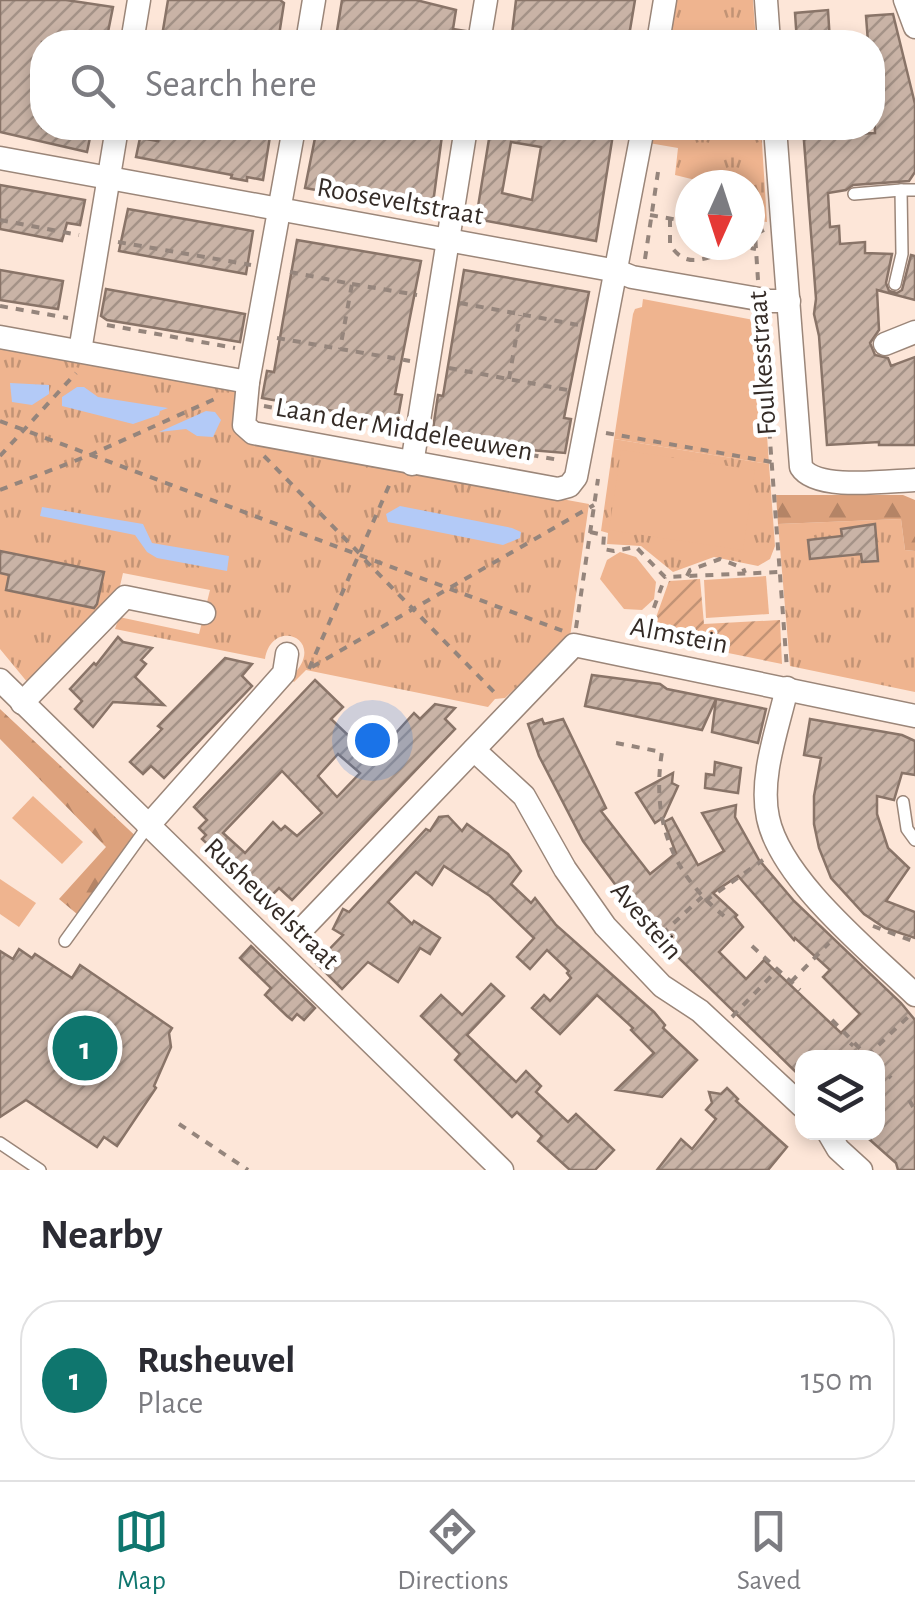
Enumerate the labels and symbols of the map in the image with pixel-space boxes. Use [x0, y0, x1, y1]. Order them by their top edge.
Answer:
north arrow [675, 170, 765, 260]
street label: Rooseveltstraat [315, 174, 485, 230]
street label: Foulkesstraat [744, 290, 782, 436]
street label: Laan der Middeleeuwen [273, 394, 535, 466]
street label: Almstein [628, 613, 730, 659]
your location [347, 715, 398, 766]
street label: Rusheuvelstraat [198, 833, 344, 975]
street label: Avestein [605, 877, 687, 965]
pin: 1 [52, 1010, 118, 1086]

